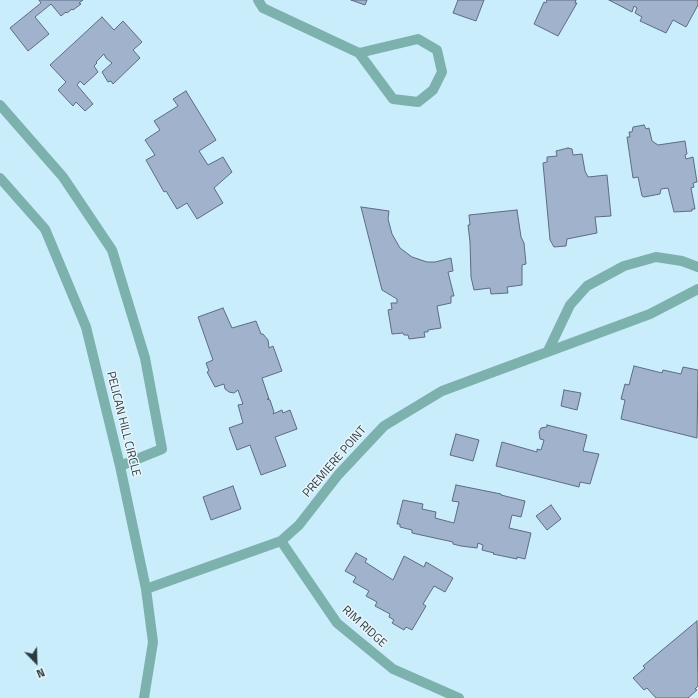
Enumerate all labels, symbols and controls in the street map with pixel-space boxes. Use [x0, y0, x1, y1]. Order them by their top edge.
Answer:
street label: PELICAN HILL CIRCLE [103, 370, 143, 478]
street label: PREMIERE POINT [300, 423, 370, 501]
street label: RIM RIDGE [339, 603, 389, 651]
north arrow [16, 642, 56, 682]
text: N [34, 664, 47, 682]

